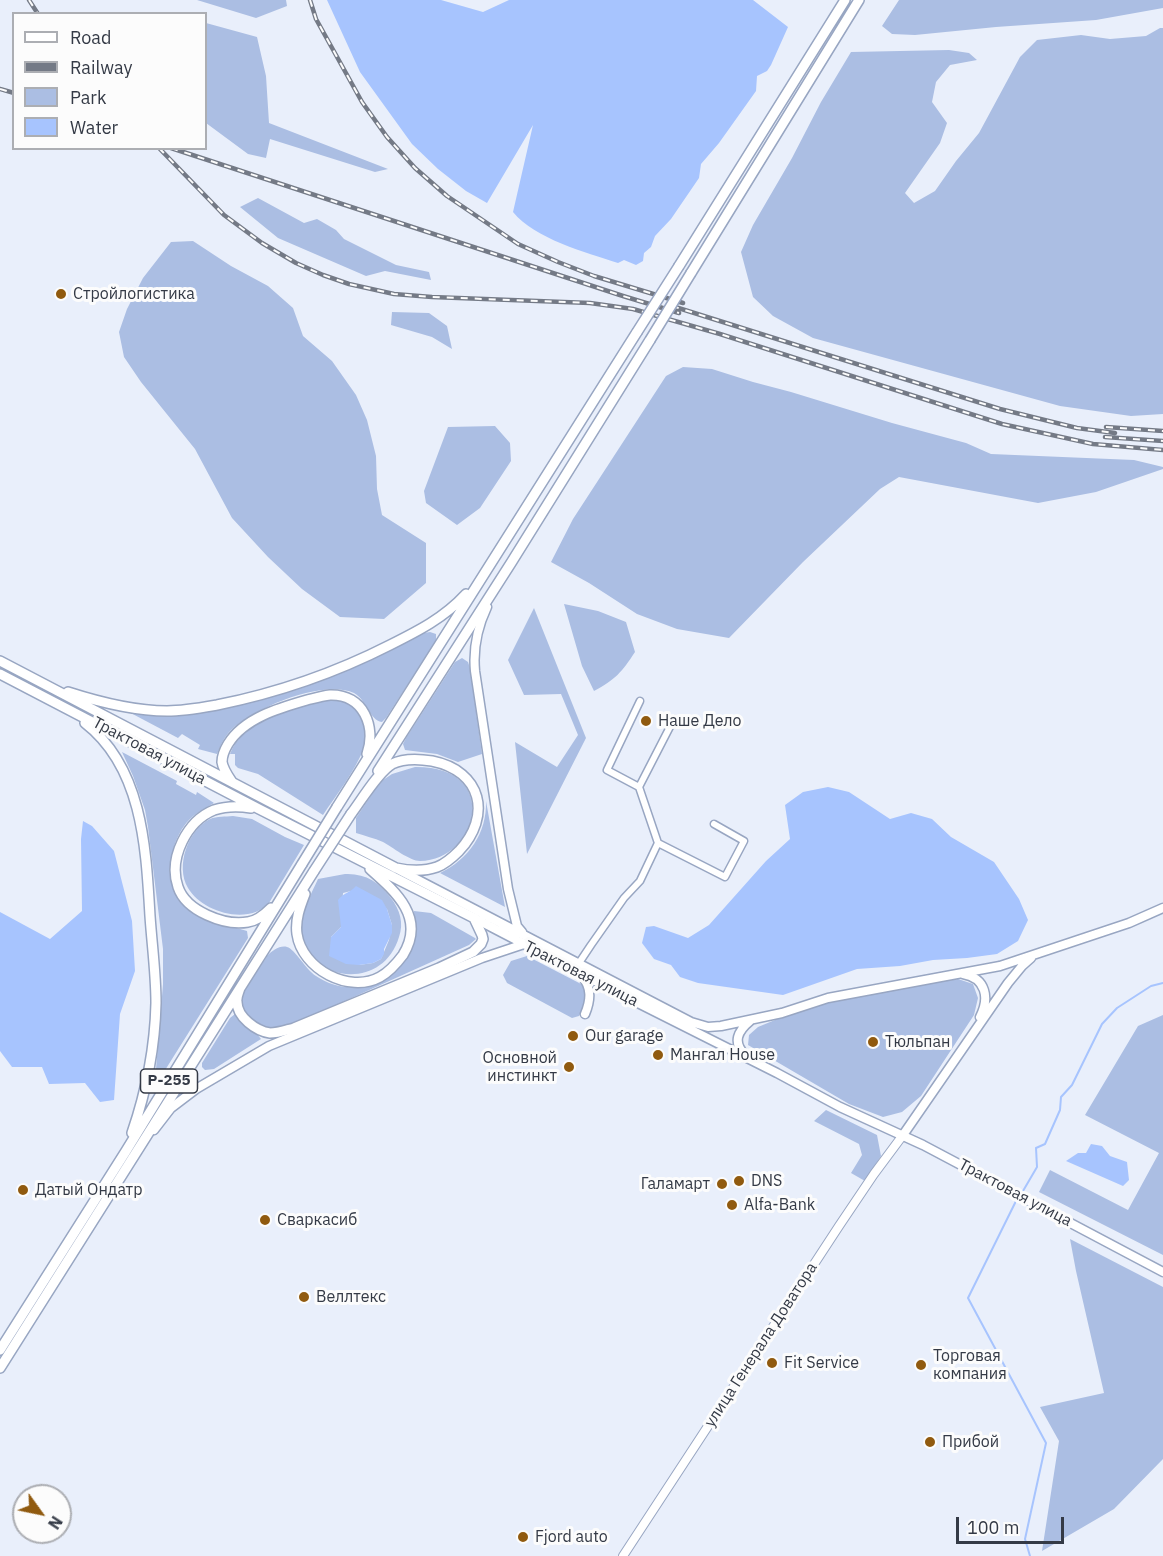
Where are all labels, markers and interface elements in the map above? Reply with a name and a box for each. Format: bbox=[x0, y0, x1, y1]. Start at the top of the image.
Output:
legend bbox=[12, 12, 207, 150]
text: Road bbox=[70, 26, 111, 49]
text: Railway bbox=[70, 56, 132, 79]
text: Park bbox=[70, 86, 106, 109]
text: Water bbox=[70, 116, 118, 139]
place label: Стройлогистика bbox=[73, 284, 195, 304]
marker: Стройлогистика bbox=[54, 287, 68, 301]
place label: Наше Дело bbox=[658, 711, 742, 731]
street label: Трактовая улица bbox=[89, 713, 209, 789]
marker: Наше Дело bbox=[639, 714, 653, 728]
street label: Трактовая улица bbox=[521, 937, 641, 1011]
place label: Our garage bbox=[585, 1026, 663, 1046]
marker: Our garage bbox=[566, 1029, 580, 1043]
place label: Тюльпан bbox=[885, 1032, 950, 1052]
marker: Тюльпан bbox=[866, 1035, 880, 1049]
place label: Мангал House bbox=[670, 1045, 775, 1065]
place label: Основной инстинкт bbox=[483, 1048, 557, 1086]
marker: Мангал House bbox=[651, 1048, 665, 1062]
marker: Основной инстинкт bbox=[562, 1060, 576, 1074]
road number: Р-255 bbox=[140, 1069, 198, 1093]
street label: Трактовая улица bbox=[955, 1155, 1075, 1231]
place label: DNS bbox=[751, 1171, 782, 1191]
place label: Галамарт bbox=[641, 1174, 710, 1194]
marker: DNS bbox=[732, 1174, 746, 1188]
marker: Галамарт bbox=[715, 1177, 729, 1191]
place label: Датый Ондатр bbox=[35, 1180, 142, 1200]
marker: Датый Ондатр bbox=[16, 1183, 30, 1197]
place label: Alfa-Bank bbox=[744, 1195, 815, 1215]
marker: Alfa-Bank bbox=[725, 1198, 739, 1212]
place label: Сваркаcиб bbox=[277, 1210, 357, 1230]
marker: Сваркаcиб bbox=[258, 1213, 272, 1227]
street label: улица Генерала Доватора bbox=[701, 1259, 821, 1431]
place label: Веллтекс bbox=[316, 1287, 386, 1307]
marker: Веллтекс bbox=[297, 1290, 311, 1304]
place label: Торговая компания bbox=[933, 1346, 1007, 1384]
place label: Fit Service bbox=[784, 1353, 859, 1373]
marker: Fit Service bbox=[765, 1356, 779, 1370]
marker: Торговая компания bbox=[914, 1358, 928, 1372]
place label: Прибой bbox=[942, 1432, 999, 1452]
marker: Прибой bbox=[923, 1435, 937, 1449]
north arrow bbox=[12, 1484, 72, 1544]
scale bar bbox=[959, 1505, 1067, 1543]
text: N bbox=[44, 1512, 67, 1533]
text: 100 m bbox=[967, 1516, 1019, 1539]
place label: Fjord auto bbox=[535, 1527, 608, 1547]
marker: Fjord auto bbox=[516, 1530, 530, 1544]

